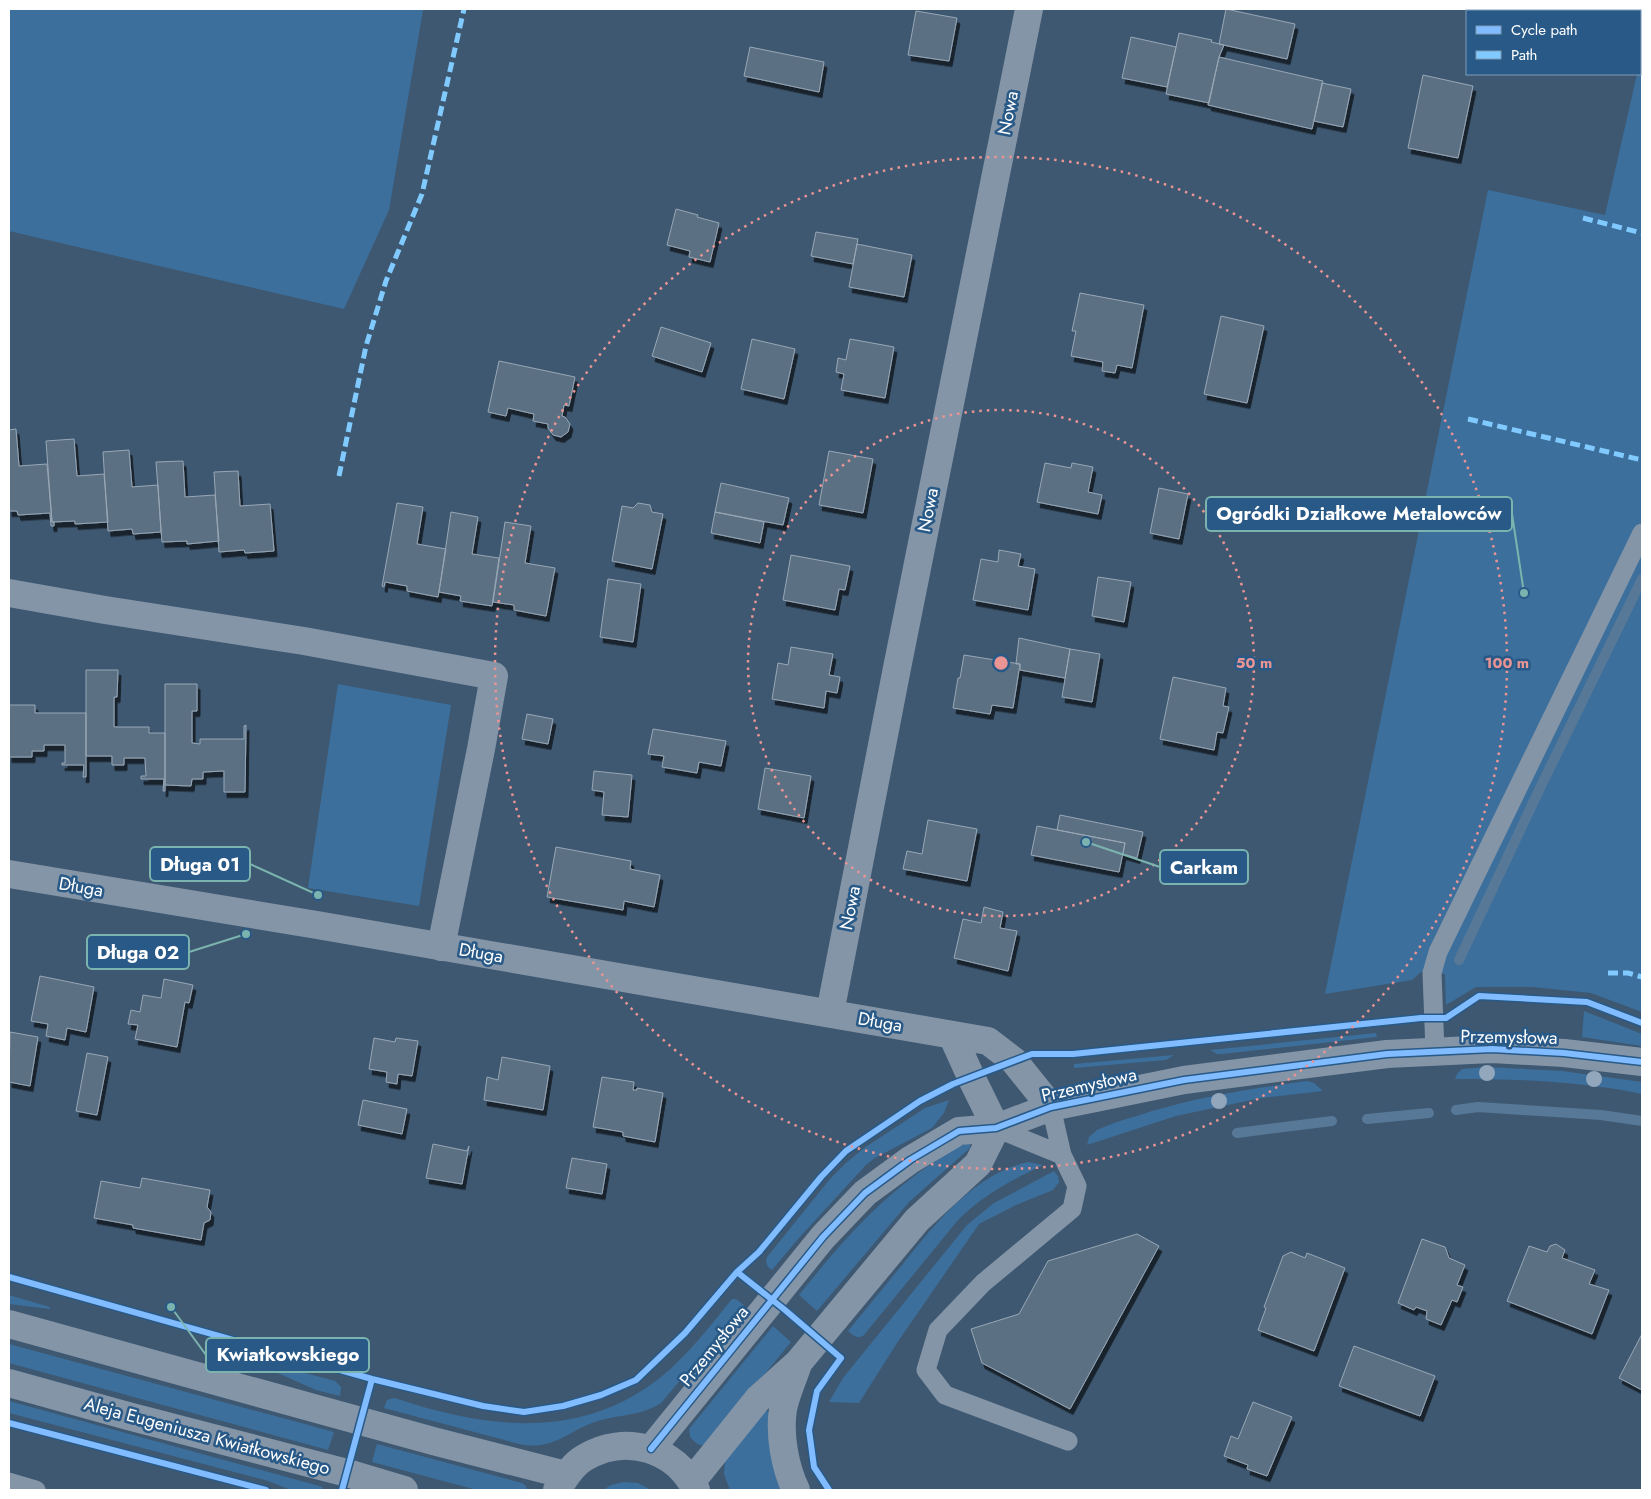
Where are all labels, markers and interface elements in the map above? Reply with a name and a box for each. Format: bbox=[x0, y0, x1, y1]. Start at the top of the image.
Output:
legend bbox=[1466, 10, 1641, 75]
text: Cycle path bbox=[1511, 19, 1578, 41]
text: Path bbox=[1511, 44, 1537, 66]
street label: Nowa bbox=[991, 89, 1025, 137]
street label: Nowa bbox=[911, 486, 945, 534]
callout: Ogródki Działkowe Metalowców bbox=[1206, 497, 1512, 531]
text: Ogródki Działkowe Metalowców bbox=[1216, 500, 1502, 527]
text: 50 m bbox=[1236, 652, 1272, 674]
text: 100 m bbox=[1485, 652, 1529, 674]
centre of rings bbox=[992, 654, 1010, 672]
callout: Długa 01 bbox=[150, 847, 250, 881]
callout: Carkam bbox=[1160, 850, 1248, 884]
text: Długa 01 bbox=[160, 851, 240, 878]
text: Carkam bbox=[1170, 854, 1238, 881]
street label: Długa bbox=[57, 870, 105, 904]
street label: Nowa bbox=[833, 884, 867, 932]
callout: Długa 02 bbox=[87, 935, 189, 969]
street label: Długa bbox=[457, 936, 505, 970]
text: Długa 02 bbox=[97, 939, 179, 966]
street label: Długa bbox=[856, 1005, 904, 1039]
street label: Przemysłowa bbox=[1460, 1023, 1558, 1051]
street label: Przemysłowa bbox=[1039, 1061, 1139, 1109]
street label: Przemysłowa bbox=[673, 1300, 755, 1392]
callout: Kwiatkowskiego bbox=[206, 1338, 369, 1372]
text: Kwiatkowskiego bbox=[217, 1341, 359, 1368]
street label: Aleja Eugeniusza Kwiatkowskiego bbox=[81, 1391, 333, 1481]

